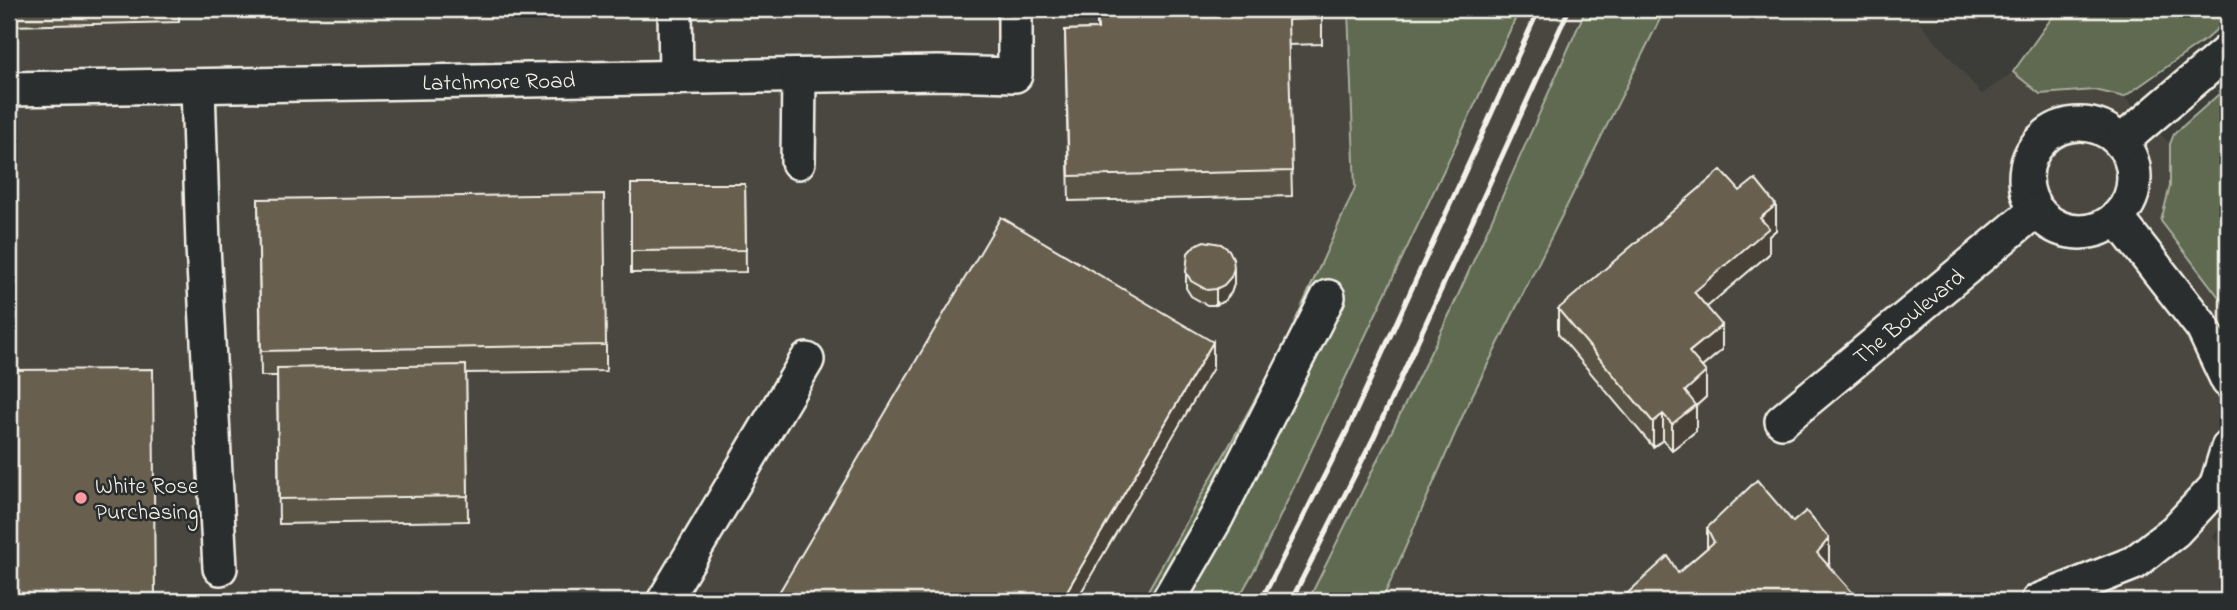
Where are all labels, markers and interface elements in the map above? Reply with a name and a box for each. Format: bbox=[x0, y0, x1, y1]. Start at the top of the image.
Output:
street label: Latchmore Road bbox=[422, 65, 576, 101]
street label: The Boulevard bbox=[1847, 262, 1973, 374]
place label: White Rose Purchasing bbox=[95, 471, 199, 531]
marker: White Rose Purchasing bbox=[73, 490, 89, 506]

